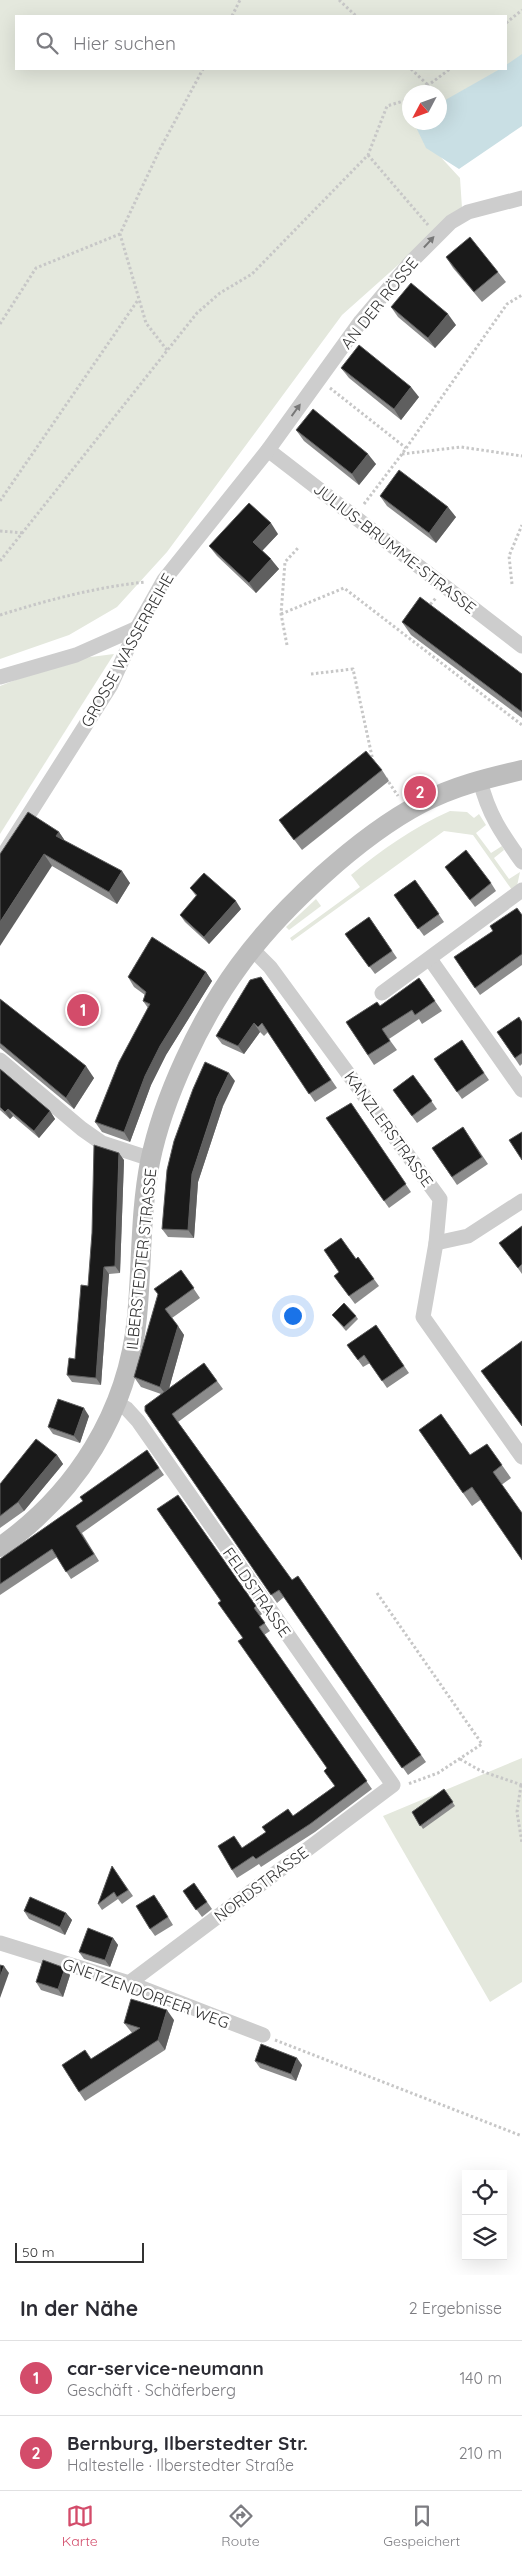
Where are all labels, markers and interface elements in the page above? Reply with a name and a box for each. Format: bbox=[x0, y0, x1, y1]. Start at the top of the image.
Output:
search box bbox=[15, 15, 507, 70]
icon: search bbox=[33, 29, 61, 57]
text: Hier suchen bbox=[73, 31, 176, 55]
north arrow bbox=[402, 85, 447, 130]
one-way arrow bbox=[423, 236, 435, 248]
street label: AN DER RÖSSE bbox=[336, 253, 422, 353]
one-way arrow bbox=[291, 403, 301, 417]
street label: JULIUS-BRUMME-STRASSE bbox=[310, 478, 480, 618]
street label: GROSSE WASSERREIHE bbox=[76, 569, 178, 731]
pin: 2 bbox=[404, 773, 436, 811]
pin: 1 bbox=[67, 991, 99, 1029]
street label: KANZLERSTRASSE bbox=[340, 1067, 438, 1191]
street label: ILBERSTEDTER STRASSE bbox=[122, 1167, 160, 1351]
your location bbox=[280, 1303, 306, 1329]
street label: FELDSTRASSE bbox=[219, 1543, 295, 1641]
street label: NORDSTRASSE bbox=[210, 1842, 312, 1926]
street label: GNETZENDORFER WEG bbox=[60, 1954, 232, 2032]
map controls bbox=[462, 2170, 507, 2260]
button: locate bbox=[462, 2170, 507, 2215]
button: layers bbox=[462, 2215, 507, 2260]
scale bar bbox=[15, 2240, 144, 2263]
text: 50 m bbox=[22, 2243, 55, 2261]
text: In der Nähe bbox=[20, 2295, 138, 2321]
text: 2 Ergebnisse bbox=[409, 2298, 502, 2318]
text: car-service-neumann bbox=[67, 2356, 264, 2380]
text: 1 bbox=[33, 2368, 39, 2388]
text: 140 m bbox=[459, 2368, 502, 2388]
text: Geschäft · Schäferberg bbox=[67, 2380, 236, 2400]
text: Bernburg, Ilberstedter Str. bbox=[67, 2431, 308, 2455]
text: 2 bbox=[31, 2443, 41, 2463]
text: 210 m bbox=[459, 2443, 502, 2463]
text: Haltestelle · Ilberstedter Straße bbox=[67, 2455, 294, 2475]
tab: Karte bbox=[62, 2502, 98, 2550]
tab: Route bbox=[221, 2502, 260, 2550]
tab: Gespeichert bbox=[383, 2502, 460, 2550]

